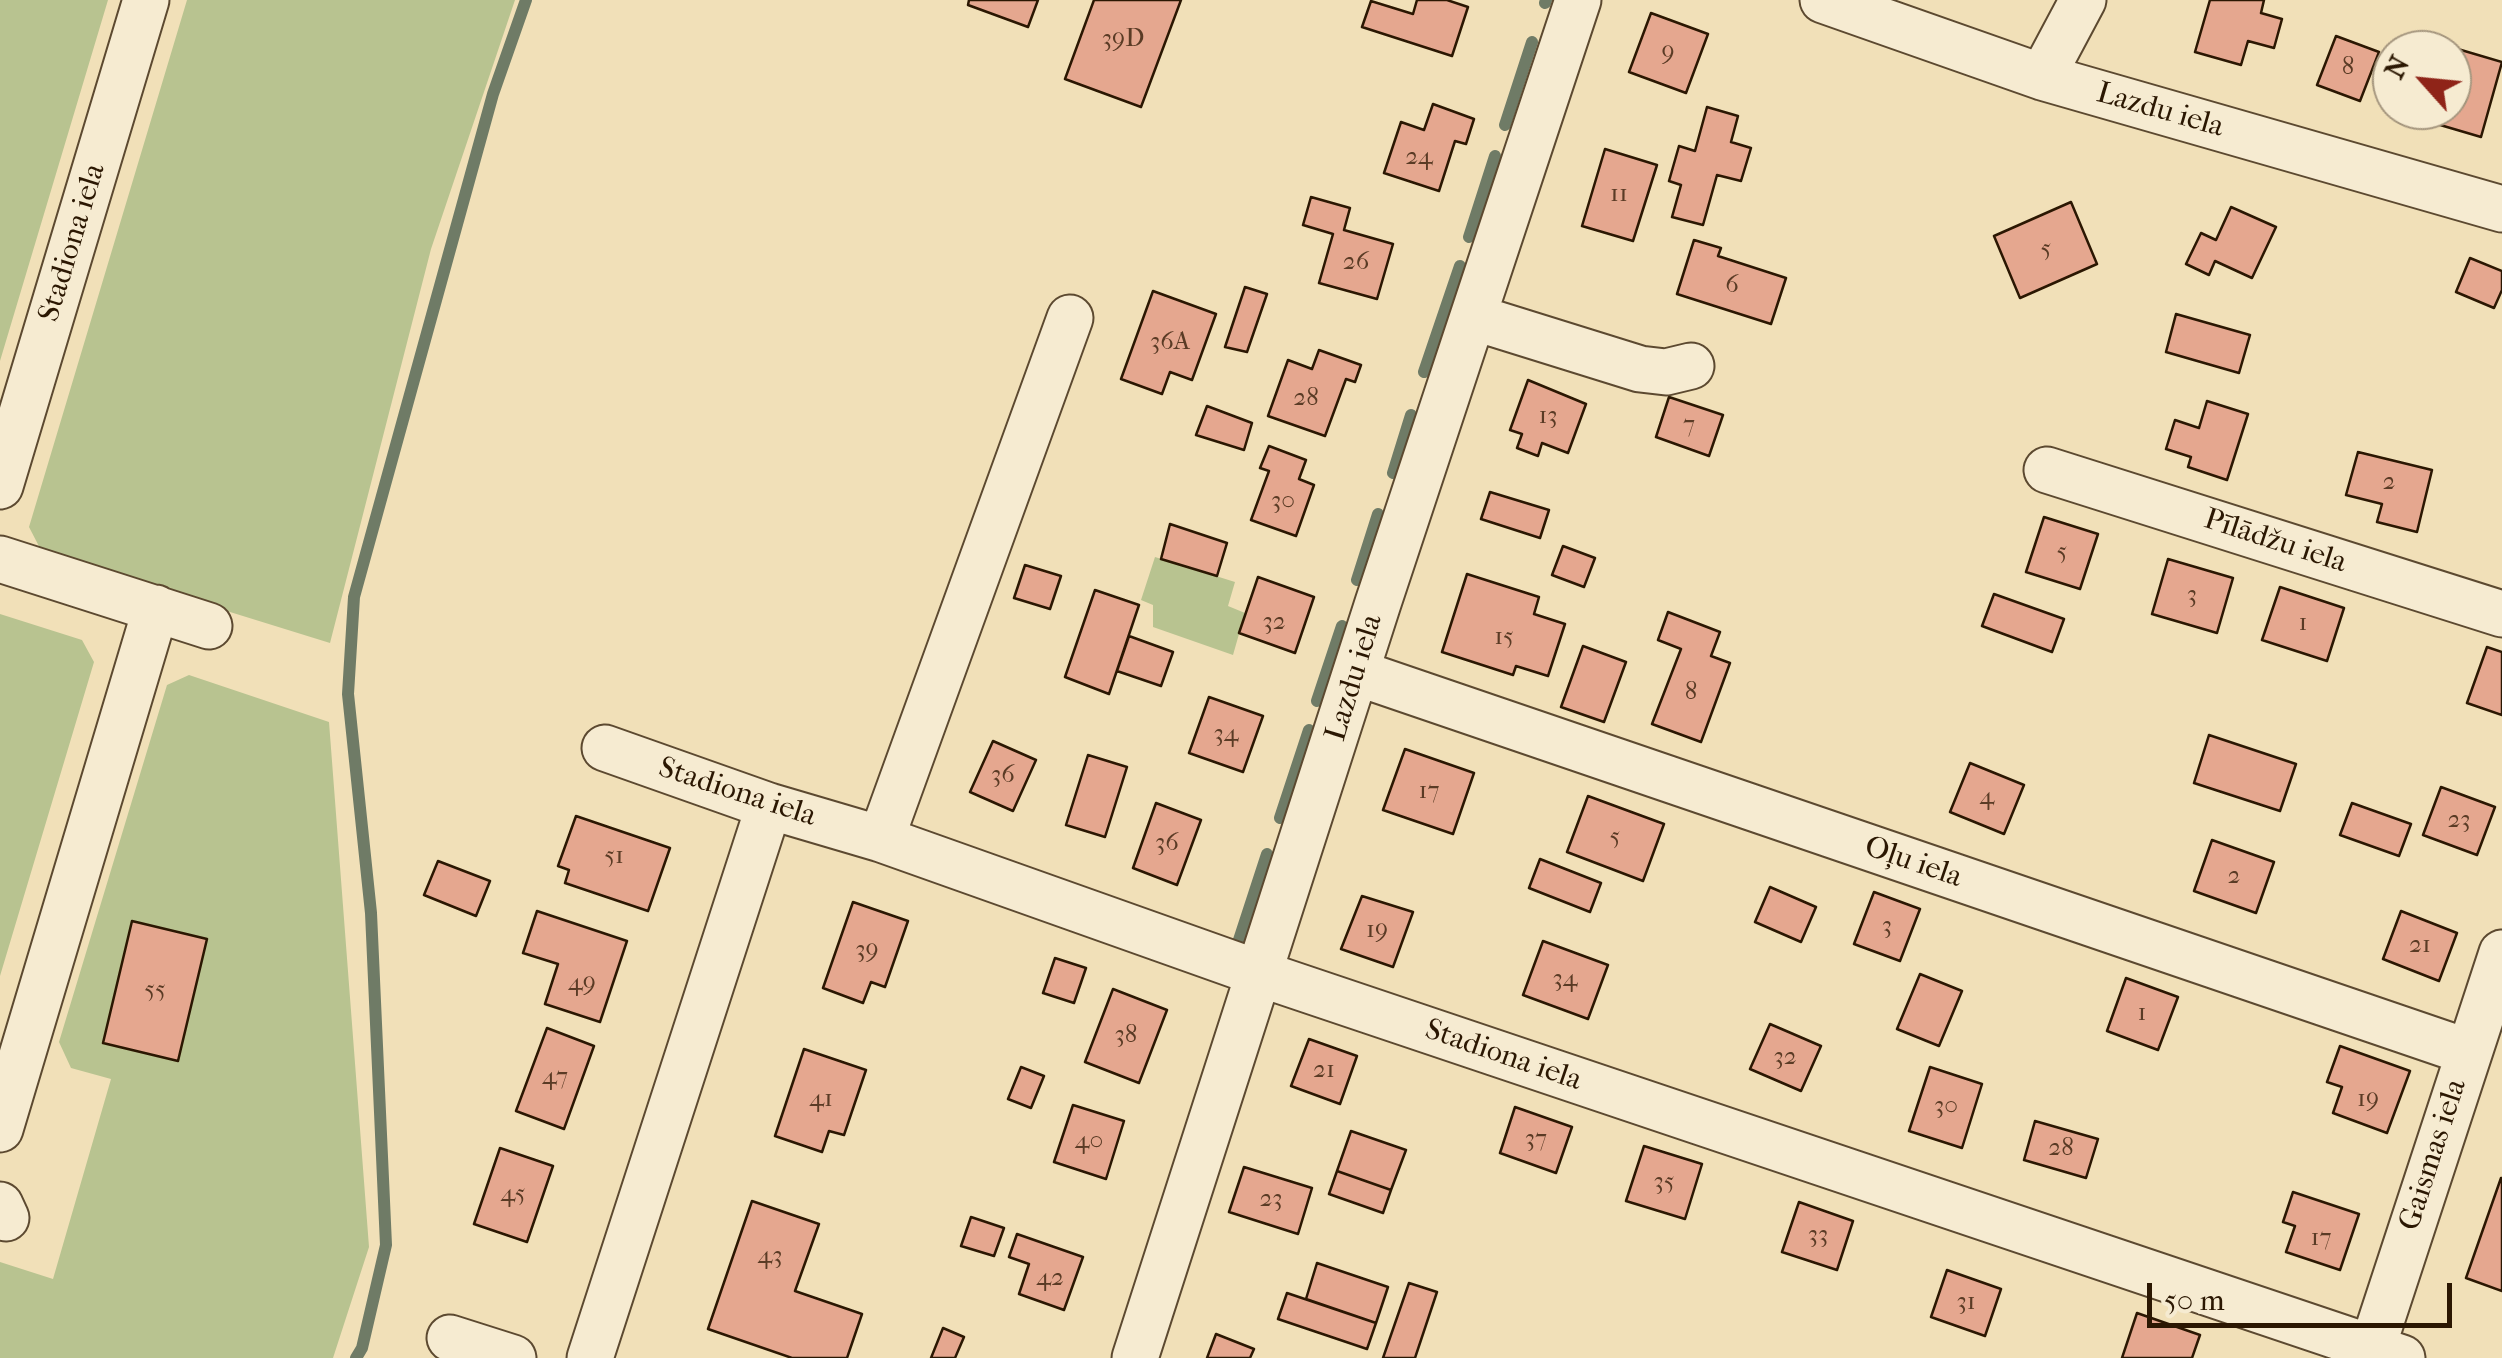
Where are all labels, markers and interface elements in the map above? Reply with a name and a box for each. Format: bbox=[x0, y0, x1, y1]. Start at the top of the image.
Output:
house number: 39D bbox=[1102, 25, 1144, 55]
north arrow bbox=[2372, 30, 2472, 130]
house number: 9 bbox=[1661, 38, 1675, 68]
text: N bbox=[2377, 50, 2416, 84]
house number: 8 bbox=[2342, 53, 2354, 83]
street label: Lazdu iela bbox=[2092, 76, 2228, 146]
house number: 24 bbox=[1405, 143, 1433, 173]
street label: Stadiona iela bbox=[32, 160, 114, 326]
house number: 11 bbox=[1610, 180, 1628, 210]
house number: 5 bbox=[2041, 235, 2051, 265]
house number: 26 bbox=[1343, 248, 1369, 278]
house number: 6 bbox=[1725, 271, 1739, 301]
house number: 36A bbox=[1150, 328, 1190, 358]
house number: 28 bbox=[1293, 384, 1319, 414]
house number: 13 bbox=[1538, 402, 1558, 432]
house number: 7 bbox=[1683, 411, 1695, 441]
house number: 2 bbox=[2383, 468, 2395, 498]
house number: 30 bbox=[1271, 487, 1295, 517]
street label: Pīlādžu iela bbox=[2199, 502, 2351, 582]
house number: 5 bbox=[2057, 538, 2067, 568]
house number: 3 bbox=[2187, 581, 2197, 611]
house number: 32 bbox=[1262, 608, 1286, 638]
house number: 1 bbox=[2299, 609, 2307, 639]
street label: Lazdu iela bbox=[1319, 610, 1391, 746]
house number: 15 bbox=[1494, 623, 1514, 653]
house number: 8 bbox=[1685, 678, 1697, 708]
house number: 34 bbox=[1213, 720, 1239, 750]
street label: Stadiona iela bbox=[654, 751, 820, 835]
house number: 36 bbox=[991, 761, 1015, 791]
house number: 17 bbox=[1419, 777, 1439, 807]
house number: 4 bbox=[1980, 783, 1994, 813]
house number: 23 bbox=[2447, 806, 2471, 836]
house number: 5 bbox=[1610, 823, 1620, 853]
house number: 36 bbox=[1155, 829, 1179, 859]
street label: Oļu iela bbox=[1859, 830, 1967, 896]
house number: 51 bbox=[604, 842, 624, 872]
house number: 2 bbox=[2228, 862, 2240, 892]
house number: 3 bbox=[1882, 912, 1892, 942]
house number: 19 bbox=[1366, 916, 1388, 946]
house number: 21 bbox=[2409, 931, 2431, 961]
house number: 39 bbox=[855, 936, 879, 966]
house number: 34 bbox=[1552, 965, 1578, 995]
house number: 49 bbox=[568, 969, 596, 999]
house number: 55 bbox=[144, 976, 166, 1006]
house number: 1 bbox=[2138, 999, 2146, 1029]
street label: Stadiona iela bbox=[1420, 1012, 1586, 1100]
house number: 38 bbox=[1115, 1021, 1137, 1051]
house number: 32 bbox=[1773, 1043, 1797, 1073]
house number: 21 bbox=[1313, 1056, 1335, 1086]
house number: 47 bbox=[542, 1063, 568, 1093]
street label: Gaismas iela bbox=[2393, 1075, 2475, 1235]
house number: 41 bbox=[809, 1085, 833, 1115]
house number: 19 bbox=[2357, 1085, 2379, 1115]
house number: 30 bbox=[1934, 1092, 1958, 1122]
house number: 37 bbox=[1525, 1125, 1547, 1155]
house number: 40 bbox=[1075, 1127, 1103, 1157]
house number: 28 bbox=[2048, 1134, 2074, 1164]
house number: 35 bbox=[1653, 1168, 1675, 1198]
house number: 45 bbox=[501, 1180, 525, 1210]
house number: 23 bbox=[1259, 1185, 1283, 1215]
house number: 33 bbox=[1808, 1221, 1828, 1251]
house number: 17 bbox=[2311, 1224, 2331, 1254]
house number: 43 bbox=[757, 1242, 783, 1272]
scale bar bbox=[2152, 1263, 2457, 1325]
house number: 42 bbox=[1036, 1264, 1064, 1294]
text: 50 m bbox=[2164, 1283, 2225, 1318]
house number: 31 bbox=[1956, 1288, 1976, 1318]

